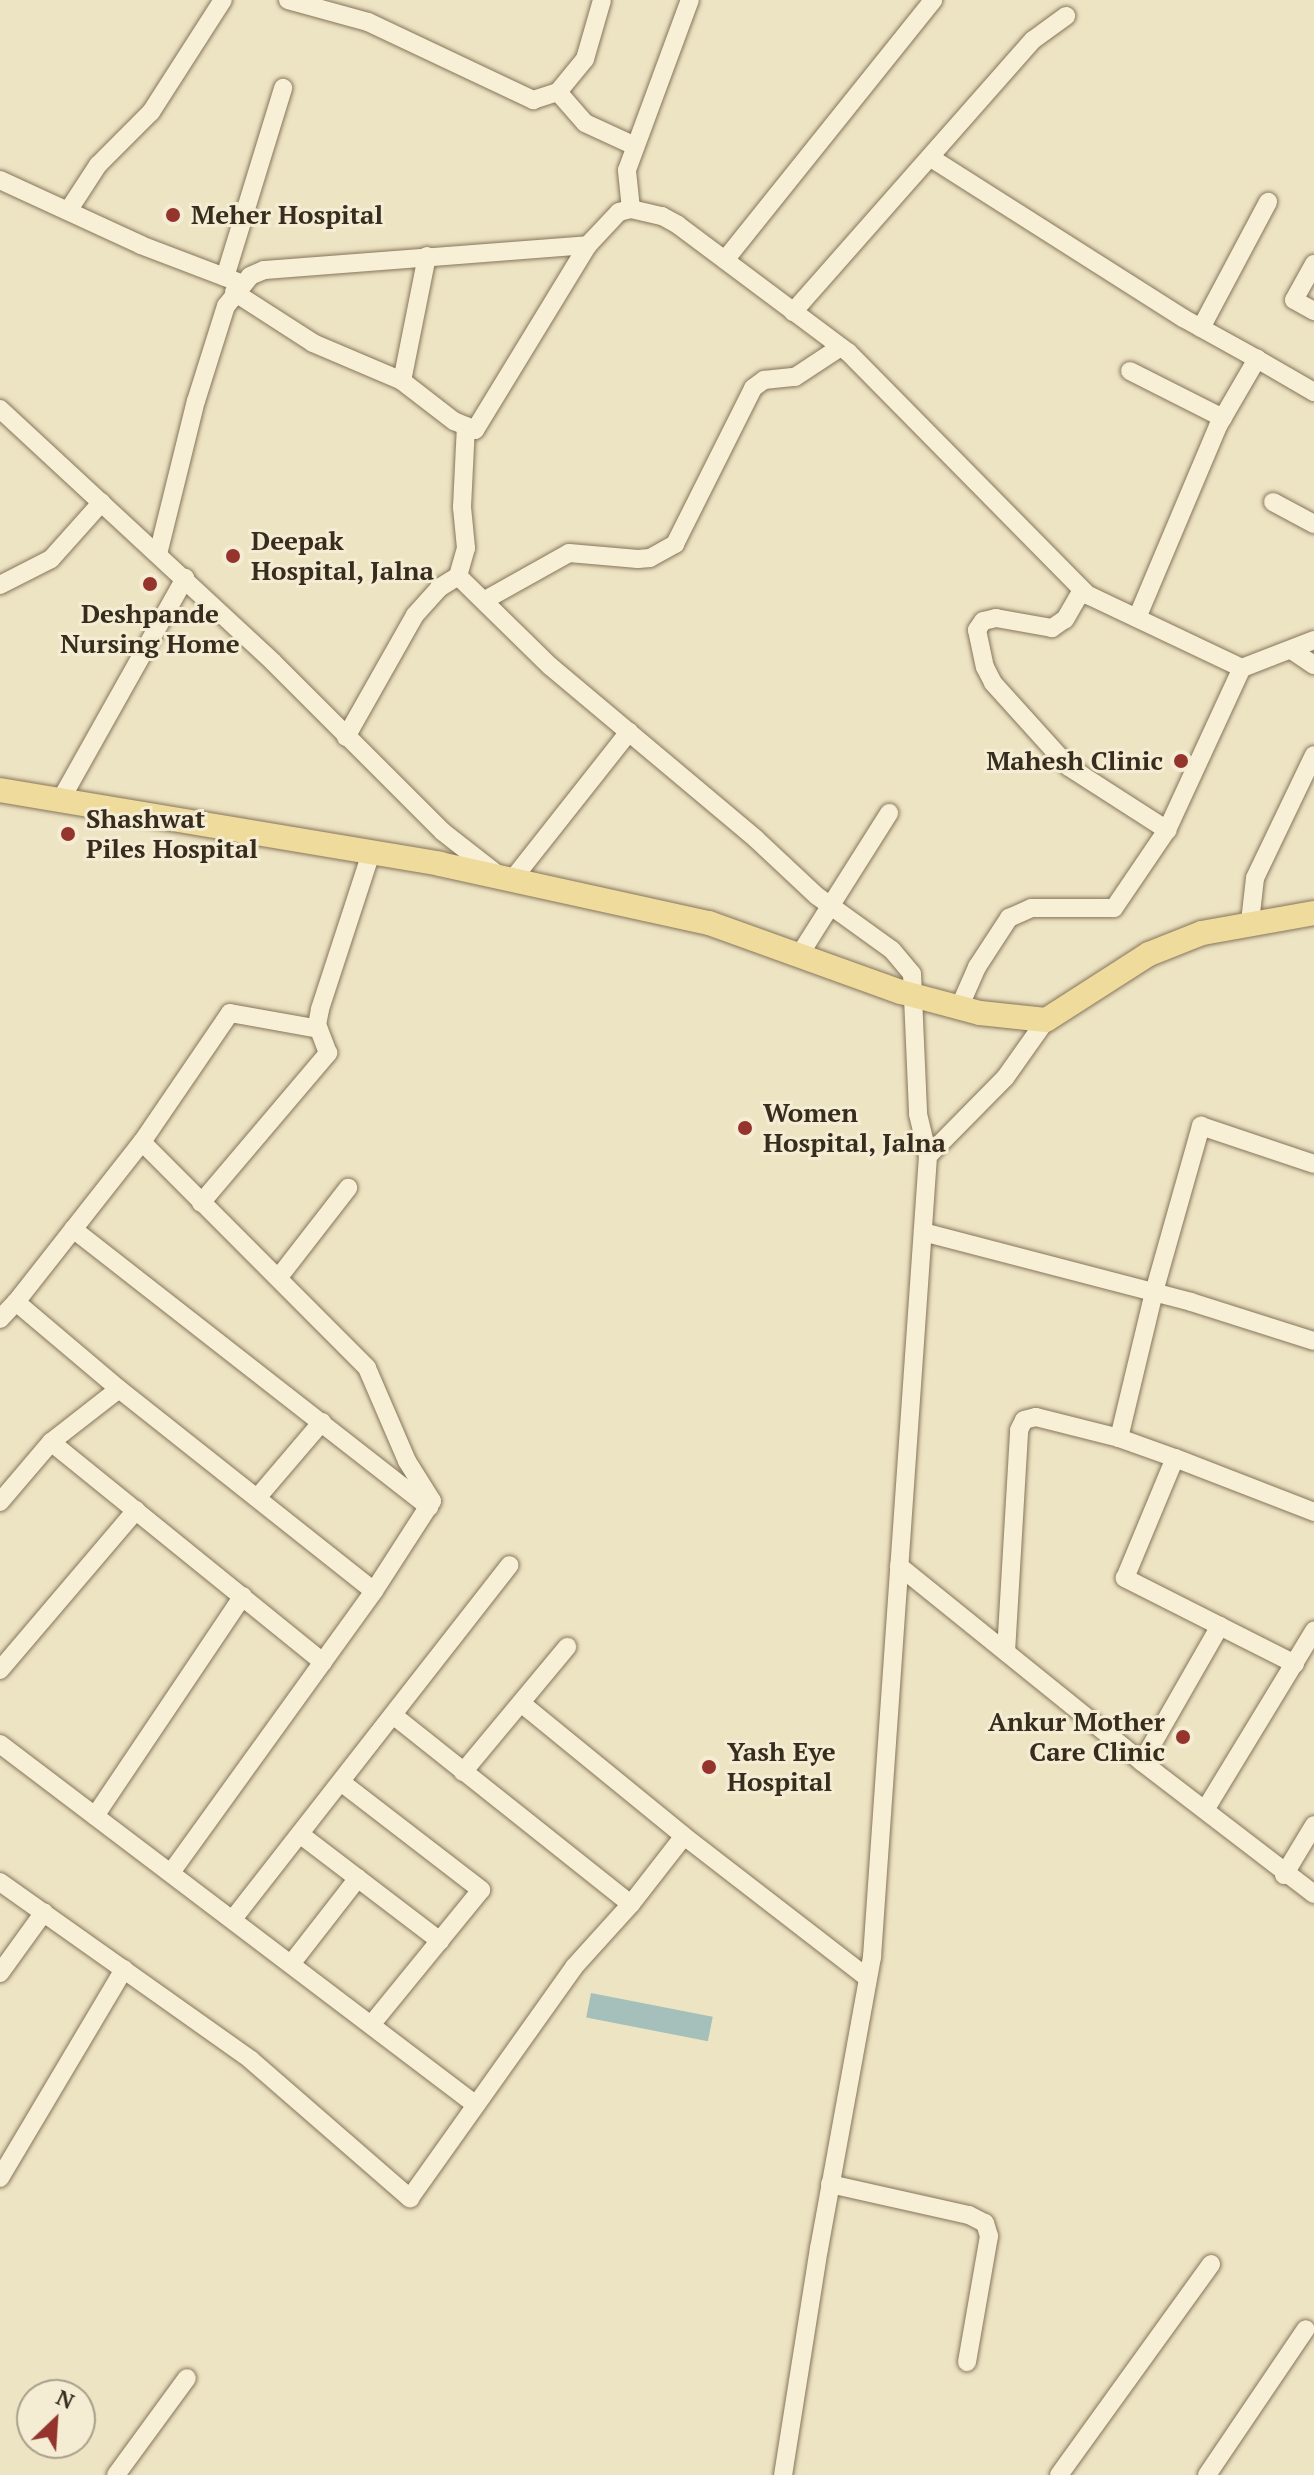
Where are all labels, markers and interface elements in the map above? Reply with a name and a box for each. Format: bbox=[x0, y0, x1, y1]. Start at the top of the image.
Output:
place label: Meher Hospital bbox=[191, 199, 383, 231]
marker: Meher Hospital bbox=[162, 204, 184, 226]
place label: Deepak Hospital, Jalna bbox=[251, 525, 435, 586]
marker: Deepak Hospital, Jalna bbox=[222, 545, 244, 567]
marker: Deshpande Nursing Home bbox=[139, 573, 161, 595]
place label: Deshpande Nursing Home bbox=[60, 598, 240, 660]
place label: Mahesh Clinic bbox=[986, 745, 1163, 777]
marker: Mahesh Clinic bbox=[1170, 750, 1192, 772]
place label: Shashwat Piles Hospital bbox=[86, 803, 258, 864]
marker: Shashwat Piles Hospital bbox=[57, 823, 79, 845]
place label: Women Hospital, Jalna bbox=[763, 1097, 947, 1158]
marker: Women Hospital, Jalna bbox=[734, 1117, 756, 1139]
place label: Ankur Mother Care Clinic bbox=[988, 1706, 1165, 1768]
marker: Ankur Mother Care Clinic bbox=[1172, 1726, 1194, 1748]
place label: Yash Eye Hospital bbox=[727, 1736, 836, 1798]
marker: Yash Eye Hospital bbox=[698, 1756, 720, 1778]
north arrow bbox=[16, 2379, 96, 2459]
text: N bbox=[52, 2382, 79, 2415]

